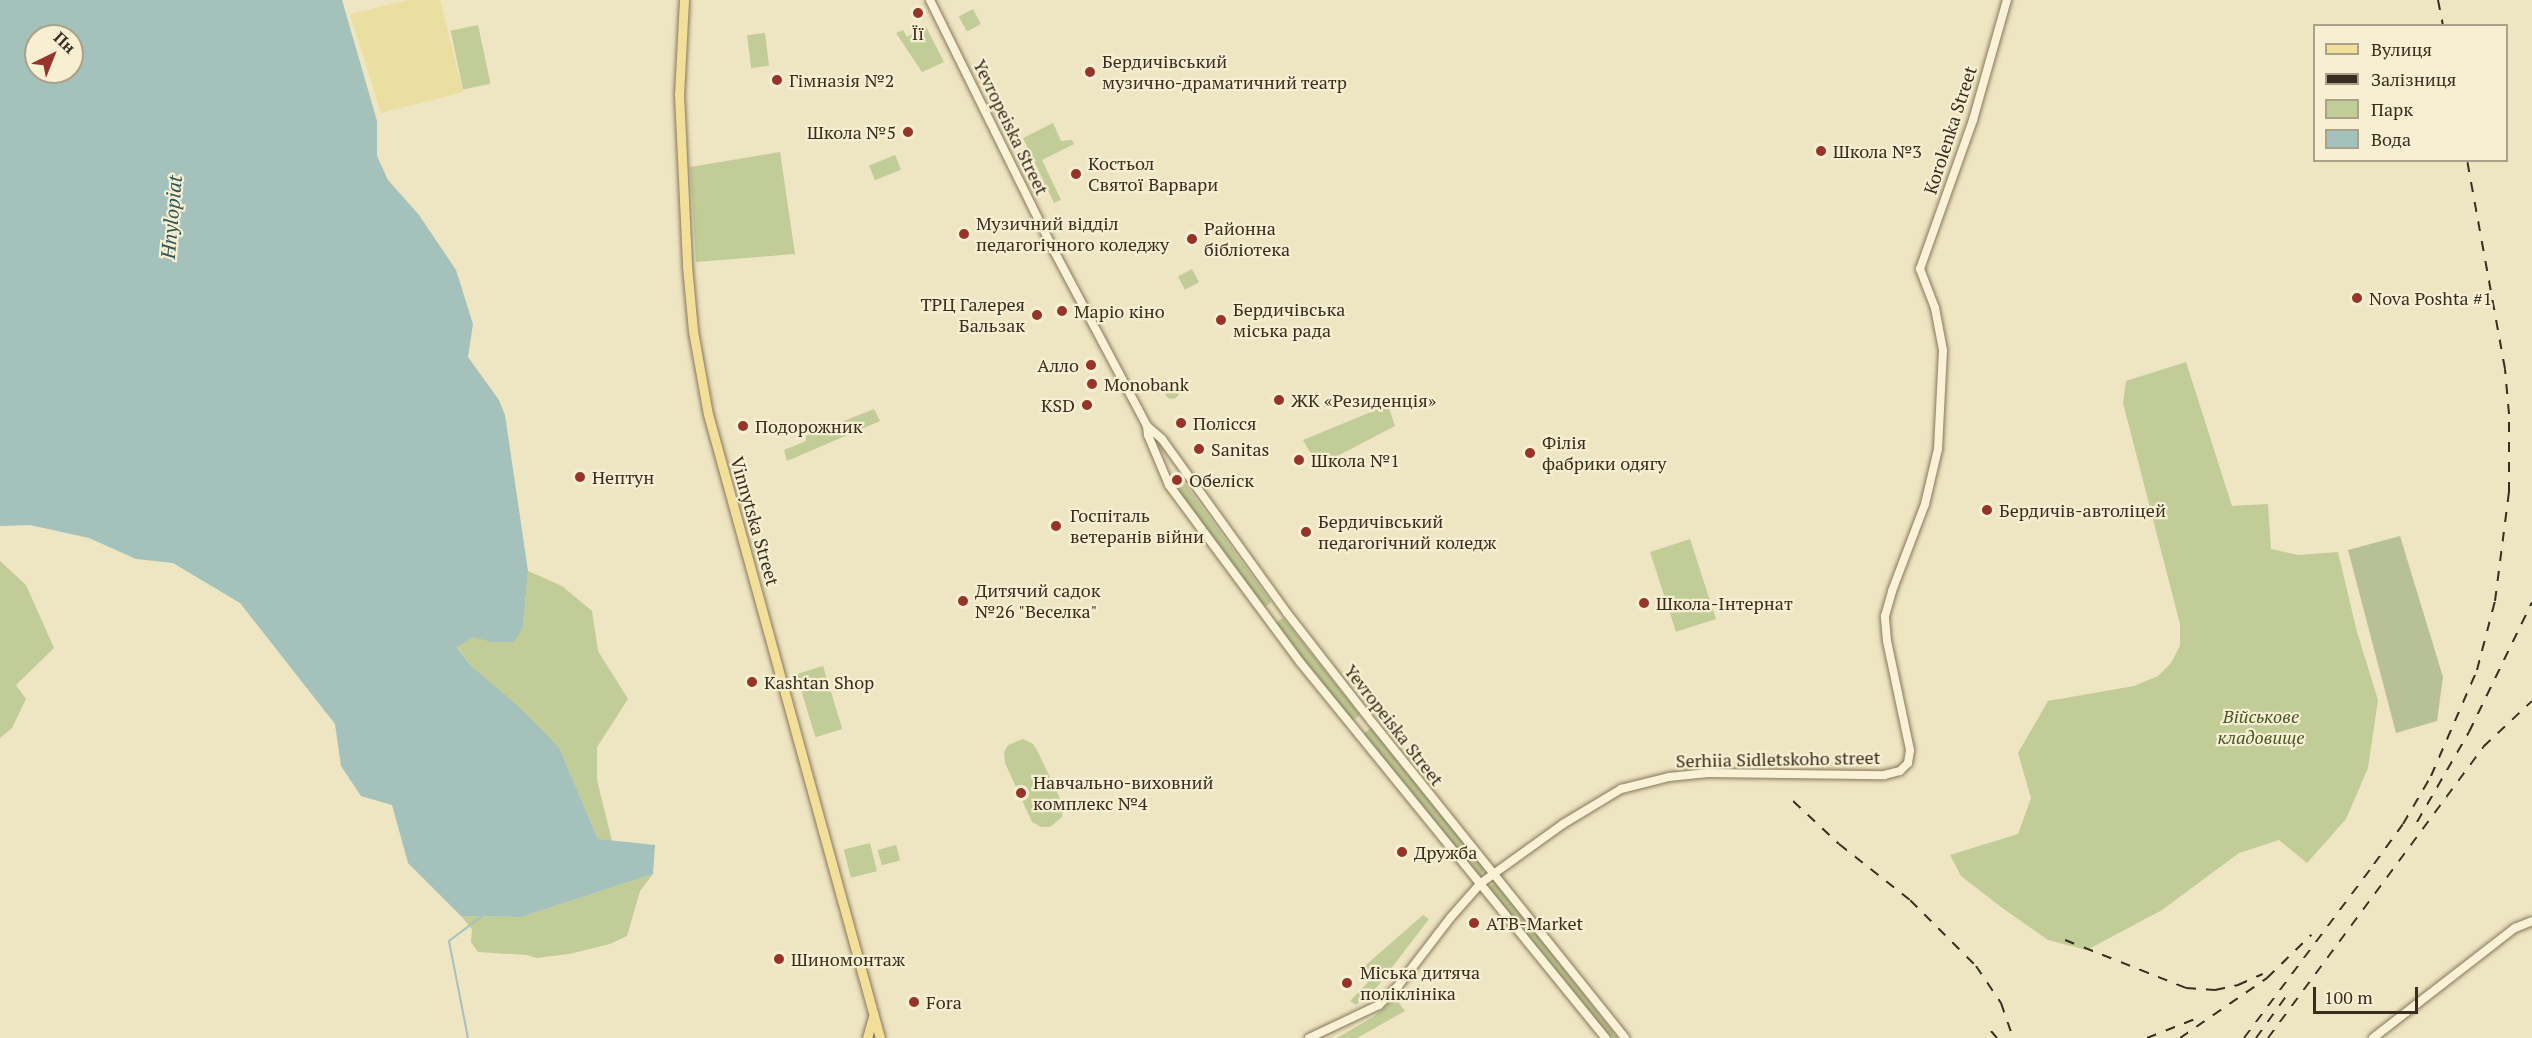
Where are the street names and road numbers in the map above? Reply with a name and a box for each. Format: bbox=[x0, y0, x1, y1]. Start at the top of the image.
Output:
street label: Yevropeiska Street bbox=[969, 56, 1053, 198]
street label: Korolenka Street bbox=[1919, 63, 1981, 197]
street label: Vinnytska Street bbox=[726, 454, 784, 588]
street label: Yevropeiska Street bbox=[1340, 660, 1448, 790]
street label: Serhiia Sidletskoho street bbox=[1676, 746, 1880, 772]

